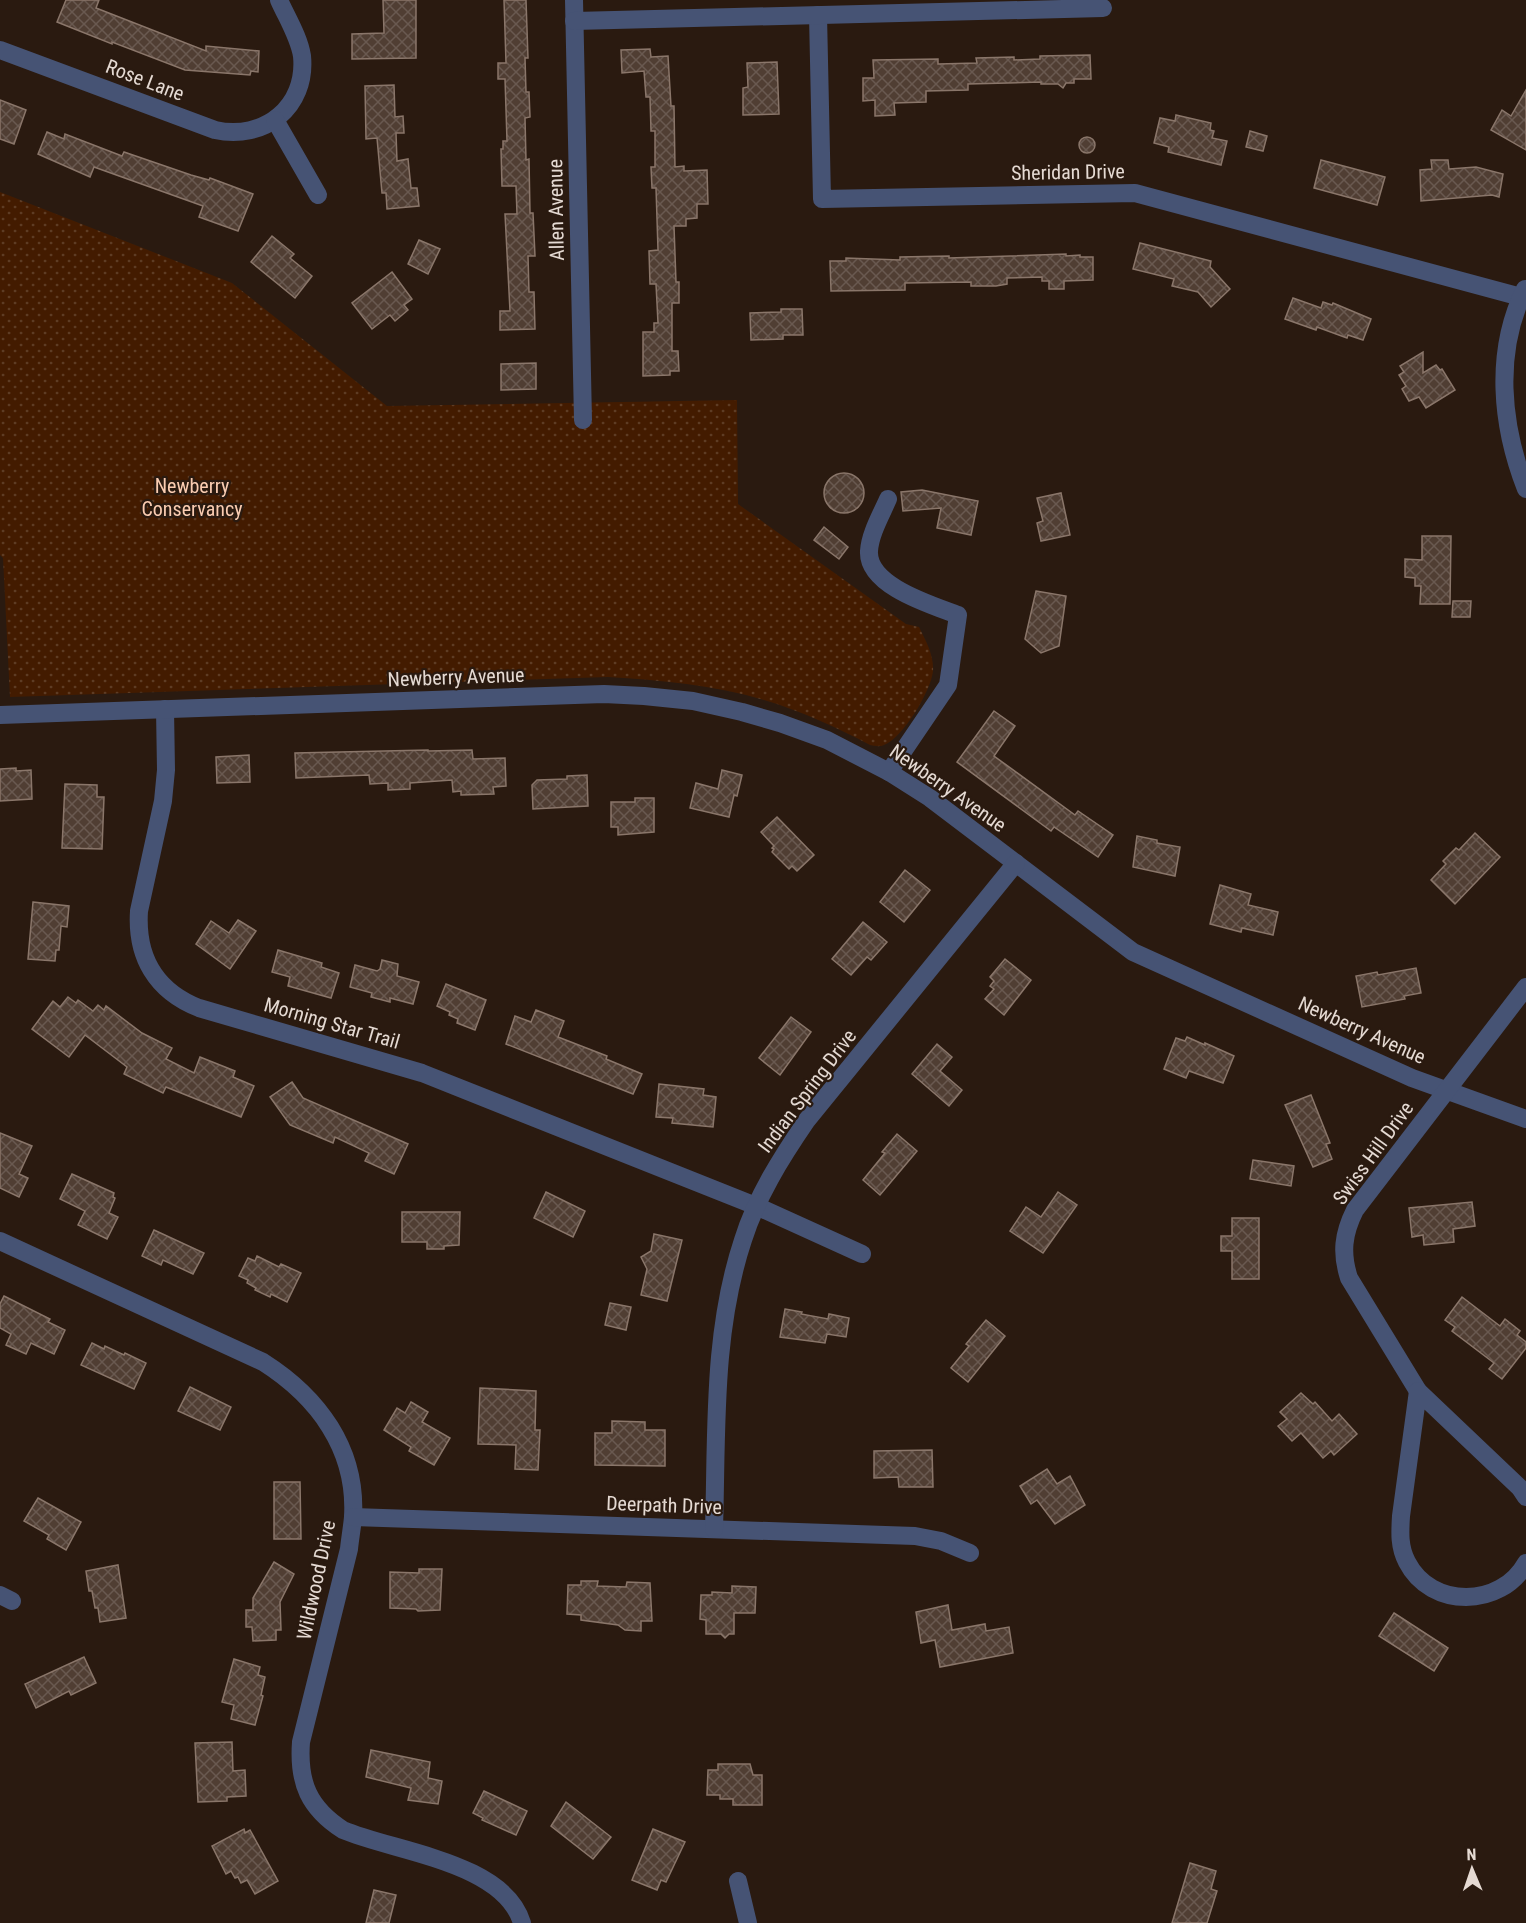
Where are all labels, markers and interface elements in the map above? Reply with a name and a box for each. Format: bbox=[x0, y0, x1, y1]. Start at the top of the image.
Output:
street label: Rose Lane bbox=[102, 54, 188, 106]
street label: Allen Avenue bbox=[543, 159, 569, 261]
street label: Sheridan Drive bbox=[1011, 159, 1125, 185]
park label: Newberry Conservancy bbox=[141, 474, 243, 521]
street label: Newberry Avenue bbox=[387, 663, 525, 691]
street label: Newberry Avenue bbox=[885, 739, 1011, 837]
street label: Newberry Avenue bbox=[1295, 991, 1429, 1069]
street label: Morning Star Trail bbox=[261, 992, 403, 1054]
street label: Indian Spring Drive bbox=[753, 1025, 861, 1157]
street label: Swiss Hill Drive bbox=[1328, 1097, 1418, 1209]
street label: Deerpath Drive bbox=[606, 1491, 722, 1519]
street label: Wildwood Drive bbox=[292, 1518, 340, 1642]
north arrow bbox=[1442, 1839, 1502, 1899]
text: N bbox=[1466, 1845, 1477, 1864]

